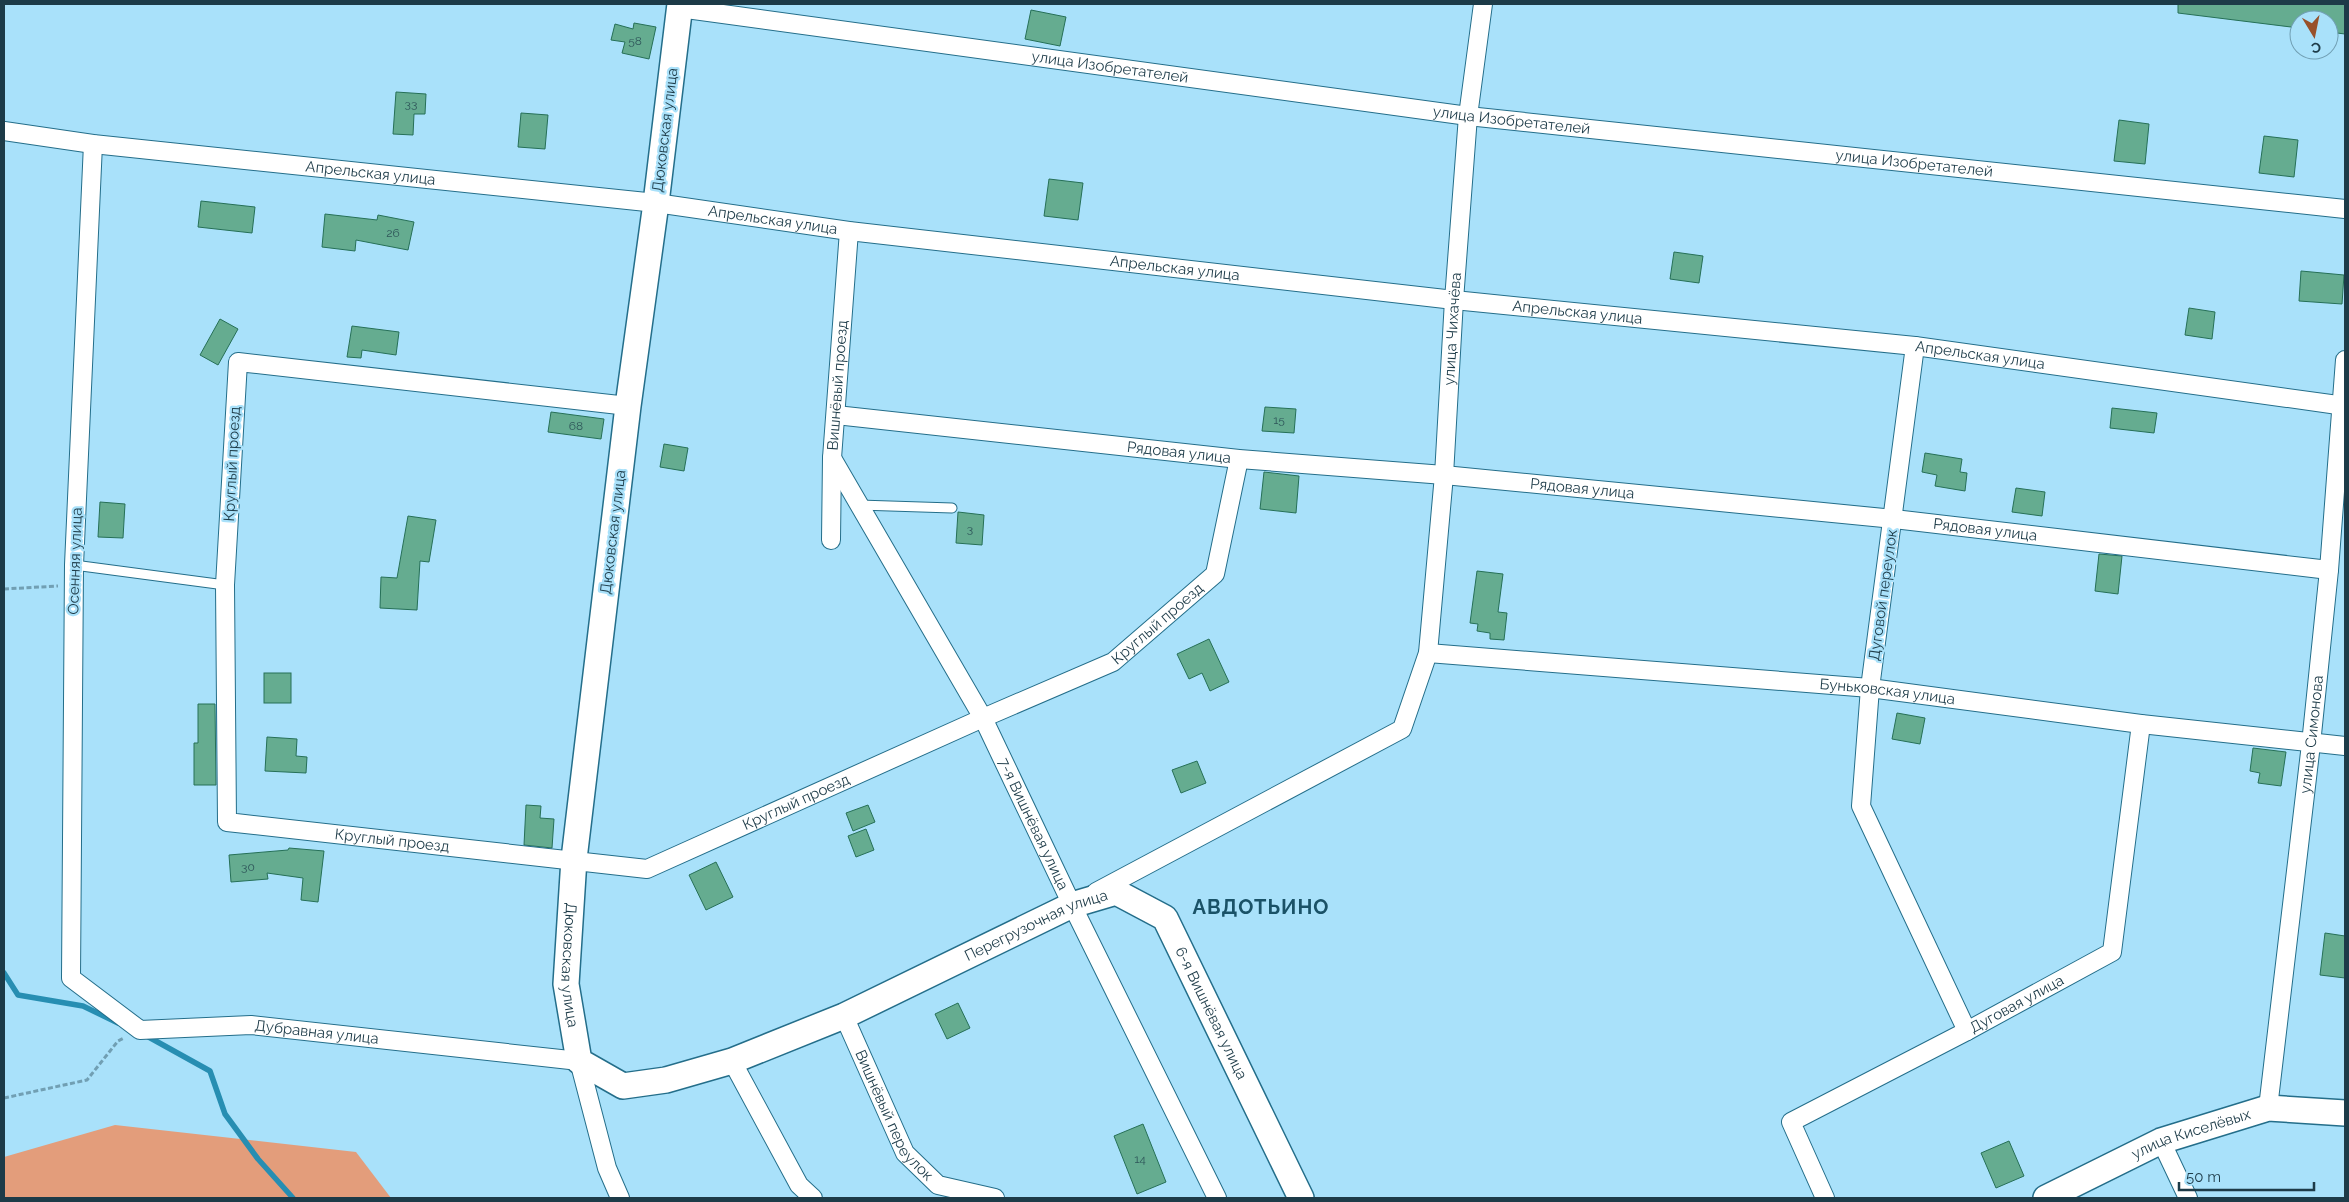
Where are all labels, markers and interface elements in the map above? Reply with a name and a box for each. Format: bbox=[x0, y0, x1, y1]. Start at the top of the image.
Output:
north arrow bbox=[2289, 10, 2339, 60]
house number: 58 bbox=[628, 34, 642, 48]
text: С bbox=[2310, 39, 2322, 57]
street label: улица Изобретателей bbox=[1030, 47, 1190, 87]
street label: Дюковская улица bbox=[648, 67, 682, 193]
house number: 33 bbox=[405, 97, 417, 111]
street label: улица Изобретателей bbox=[1432, 102, 1591, 138]
street label: улица Изобретателей bbox=[1835, 146, 1994, 181]
street label: Апрельская улица bbox=[305, 157, 436, 189]
street label: Апрельская улица bbox=[707, 202, 839, 238]
house number: 26 bbox=[386, 226, 400, 240]
street label: Апрельская улица bbox=[1109, 252, 1241, 284]
street label: улица Чихачёва bbox=[1440, 272, 1465, 386]
street label: Апрельская улица bbox=[1512, 297, 1643, 328]
street label: Вишнёвый проезд bbox=[824, 319, 851, 451]
street label: Апрельская улица bbox=[1914, 337, 2046, 373]
street label: Круглый проезд bbox=[220, 406, 244, 522]
house number: 15 bbox=[1273, 413, 1285, 427]
house number: 68 bbox=[569, 419, 583, 433]
street label: Рядовая улица bbox=[1126, 438, 1232, 467]
street label: Дюковская улица bbox=[596, 469, 630, 595]
street label: Рядовая улица bbox=[1529, 474, 1635, 503]
street label: Осенняя улица bbox=[64, 507, 86, 615]
street label: Рядовая улица bbox=[1932, 515, 2038, 545]
house number: 3 bbox=[967, 522, 973, 536]
street label: Дуговой переулок bbox=[1865, 528, 1901, 662]
street label: Круглый проезд bbox=[1108, 579, 1207, 668]
street label: Буньковская улица bbox=[1819, 675, 1956, 708]
street label: улица Симонова bbox=[2296, 675, 2327, 795]
street label: 7-я Вишнёвая улица bbox=[994, 755, 1072, 893]
street label: Круглый проезд bbox=[740, 770, 853, 834]
street label: Круглый проезд bbox=[334, 825, 451, 856]
house number: 30 bbox=[241, 860, 255, 874]
street label: Перегрузочная улица bbox=[962, 886, 1110, 965]
district label: АВДОТЬИНО bbox=[1193, 895, 1329, 919]
street label: Дюковская улица bbox=[557, 902, 582, 1029]
street label: 6-я Вишнёвая улица bbox=[1171, 944, 1251, 1082]
street label: Дуговая улица bbox=[1967, 971, 2067, 1037]
street label: Дубравная улица bbox=[254, 1016, 380, 1048]
street label: Вишнёвый переулок bbox=[851, 1047, 937, 1185]
street label: улица Киселёвых bbox=[2129, 1105, 2253, 1163]
house number: 14 bbox=[1134, 1152, 1146, 1166]
scale bar bbox=[2179, 1160, 2314, 1192]
text: 50 m bbox=[2186, 1168, 2221, 1186]

